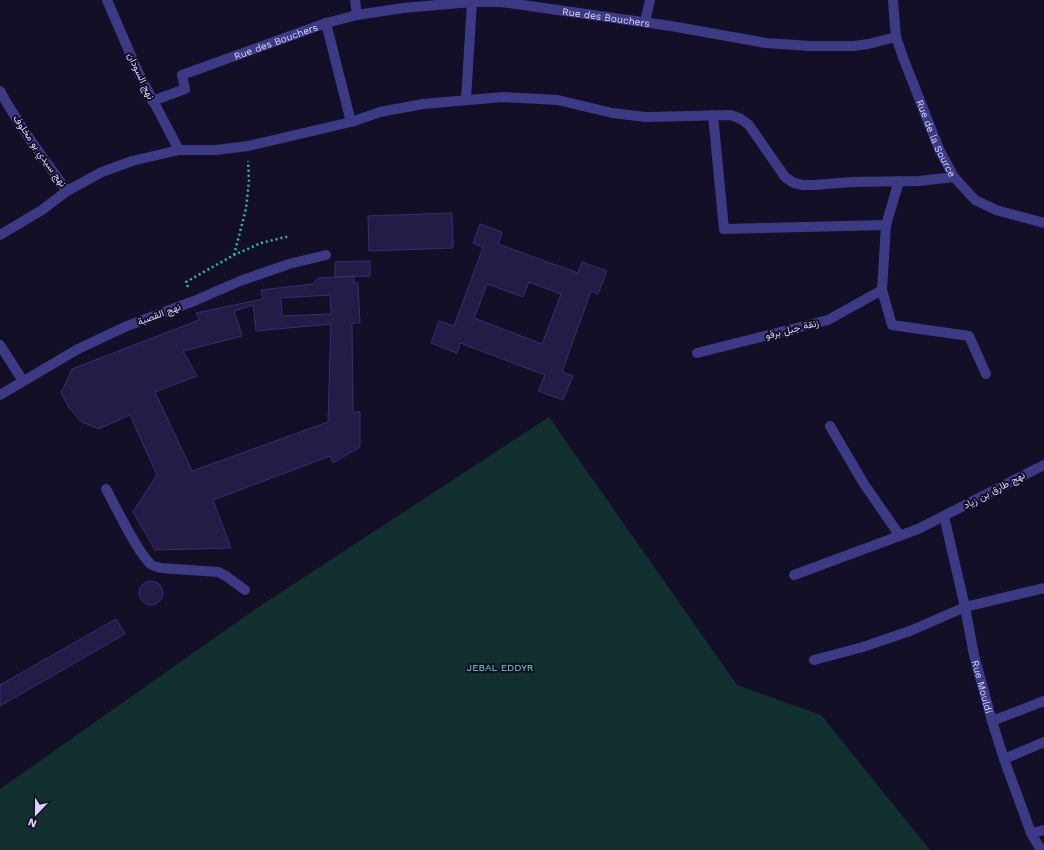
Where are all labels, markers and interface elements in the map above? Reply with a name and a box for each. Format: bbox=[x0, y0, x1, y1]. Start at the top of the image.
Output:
street label: Rue des Bouchers bbox=[562, 5, 650, 28]
street label: Rue des Bouchers bbox=[232, 21, 319, 61]
street label: نهج السودان bbox=[125, 51, 157, 102]
street label: Rue de la Source bbox=[915, 98, 958, 179]
street label: نهج سيدي بو مخلوف bbox=[9, 113, 69, 191]
street label: نهج القصبة bbox=[136, 301, 183, 328]
street label: زنقة جبل برقو bbox=[764, 317, 820, 342]
street label: نهج طارق بن زياد bbox=[961, 469, 1027, 512]
street label: Rue Mouldi bbox=[970, 659, 995, 714]
park label: JEBAL EDDYR bbox=[467, 662, 534, 673]
north arrow bbox=[16, 794, 56, 834]
text: N bbox=[26, 815, 39, 830]

